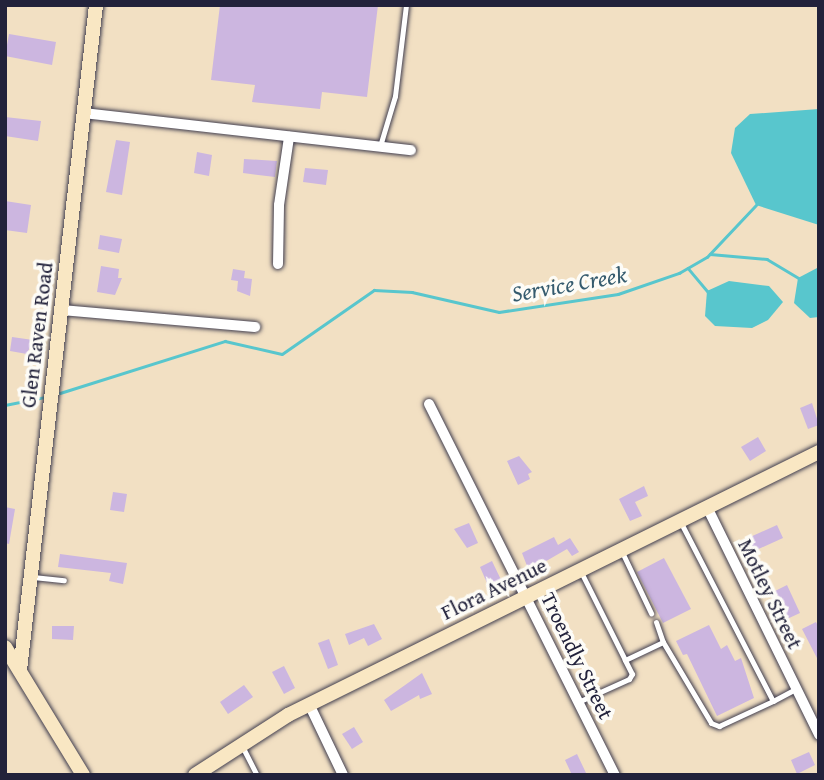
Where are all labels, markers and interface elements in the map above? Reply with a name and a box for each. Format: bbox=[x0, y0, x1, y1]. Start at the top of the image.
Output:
water label: Service Creek bbox=[509, 260, 629, 308]
street label: Glen Raven Road bbox=[16, 261, 58, 409]
street label: Motley Street bbox=[733, 535, 807, 653]
street label: Flora Avenue bbox=[437, 553, 551, 625]
street label: Troendly Street bbox=[535, 589, 619, 723]

